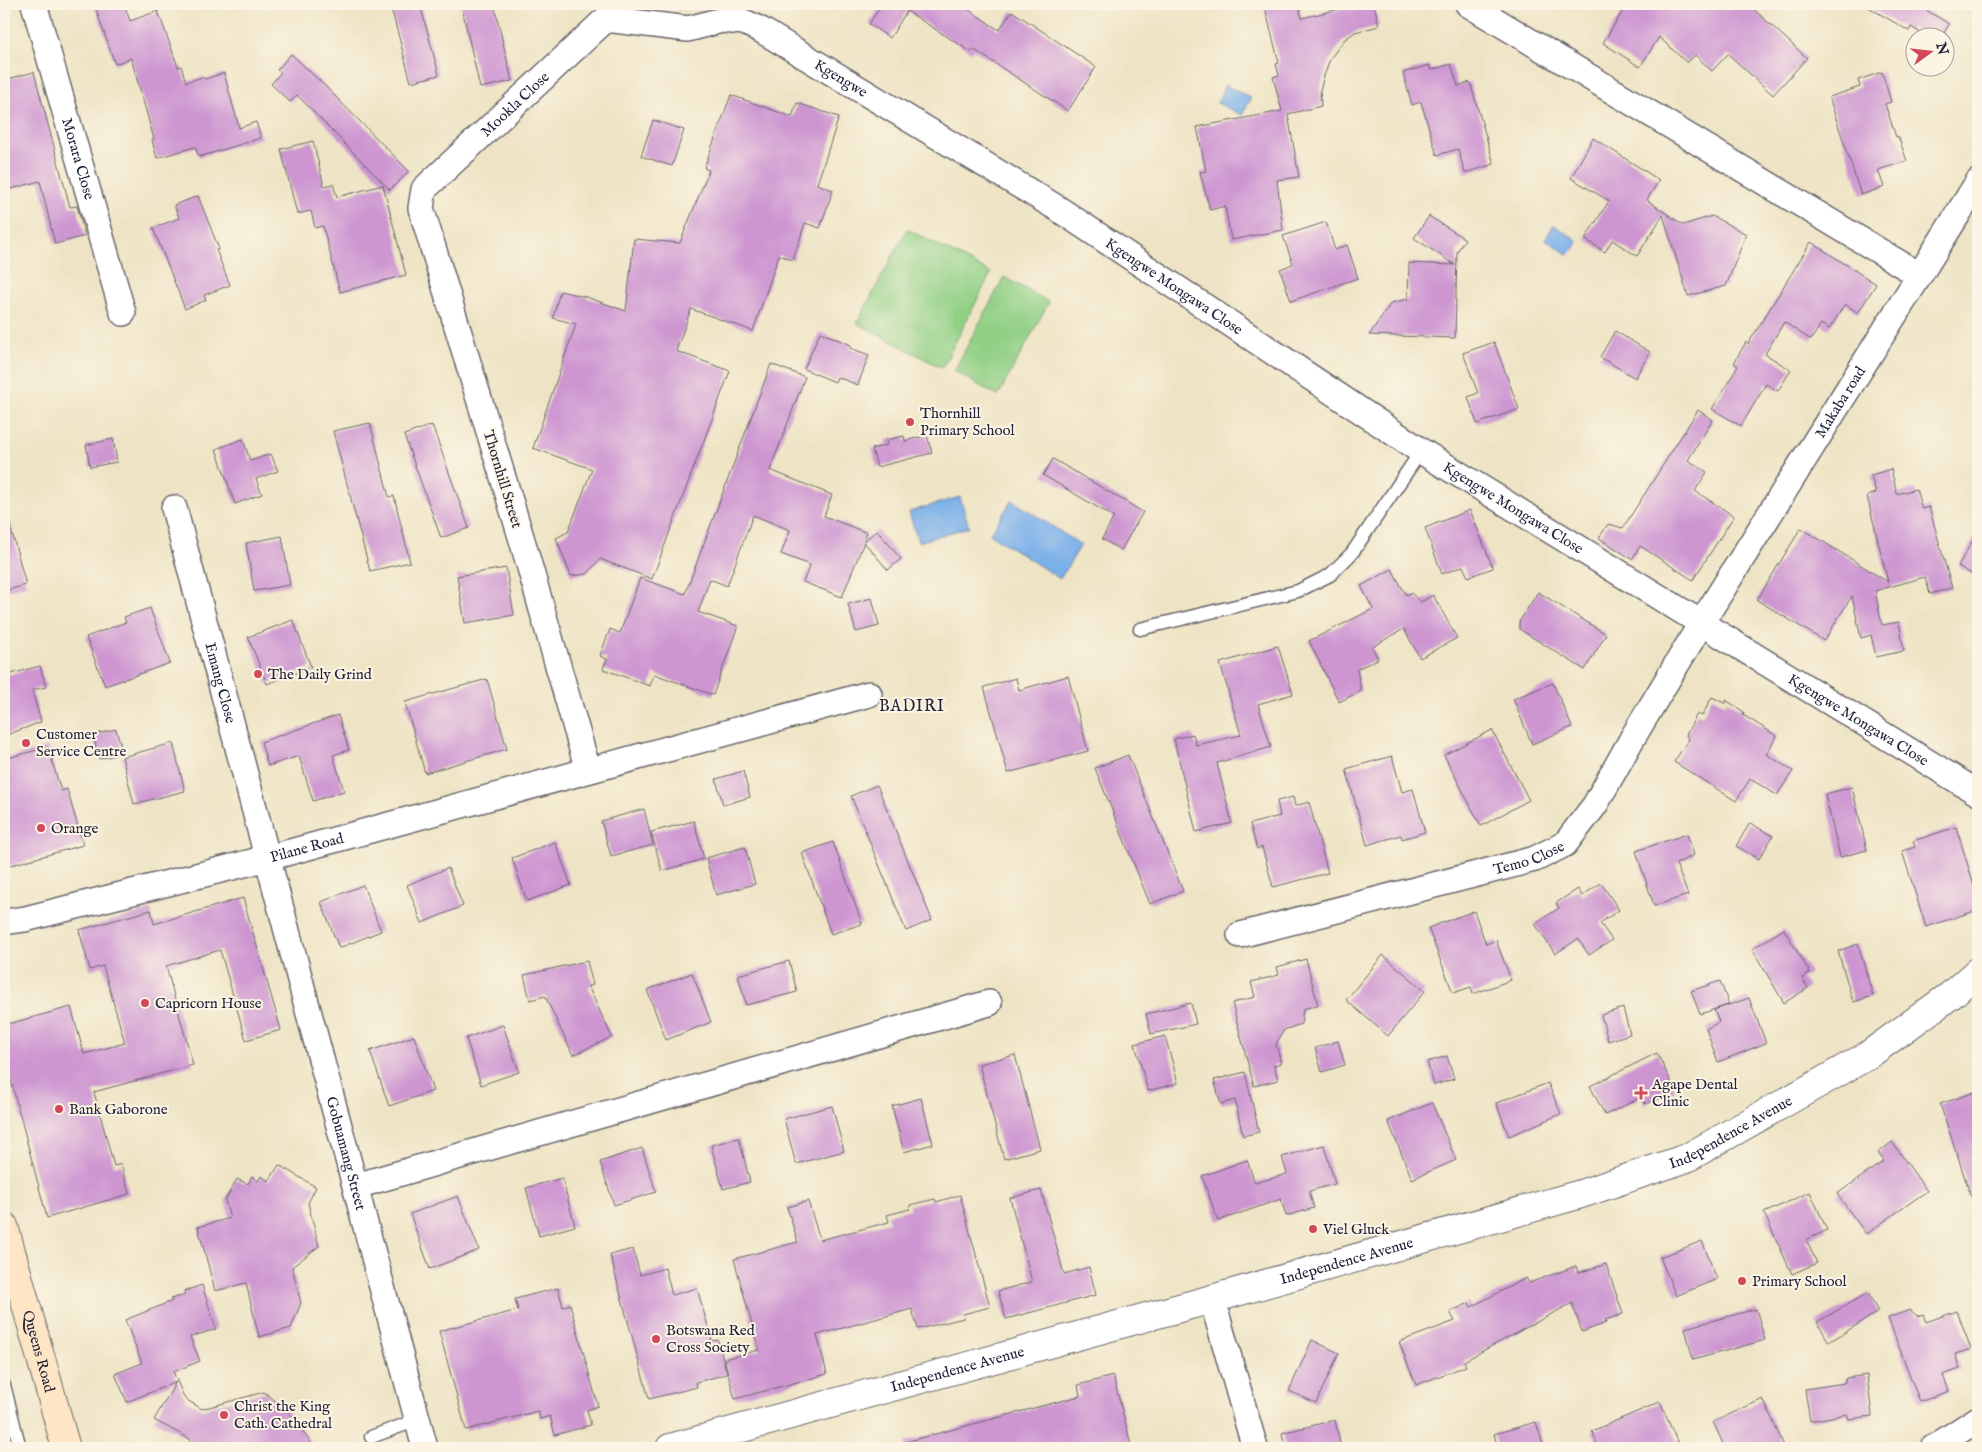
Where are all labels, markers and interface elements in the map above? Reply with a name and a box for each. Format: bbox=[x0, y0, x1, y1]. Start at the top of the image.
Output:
north arrow bbox=[1904, 28, 1954, 78]
text: N bbox=[1931, 40, 1952, 57]
street label: Kgengwe bbox=[811, 55, 871, 102]
street label: Mookla Close bbox=[477, 68, 554, 141]
street label: Morara Close bbox=[57, 116, 99, 202]
street label: Kgengwe Mongawa Close bbox=[1102, 234, 1246, 339]
street label: Makaba road bbox=[1811, 362, 1870, 442]
place label: Thornhill Primary School bbox=[920, 404, 1016, 440]
marker: Thornhill Primary School bbox=[904, 416, 916, 428]
street label: Thornhill Street bbox=[479, 428, 526, 530]
street label: Kgengwe Mongawa Close bbox=[1439, 458, 1587, 558]
street label: Emang Close bbox=[200, 640, 240, 726]
place label: The Daily Grind bbox=[268, 665, 373, 684]
marker: The Daily Grind bbox=[252, 668, 264, 680]
street label: Kgengwe Mongawa Close bbox=[1784, 670, 1932, 770]
district label: BADIRI bbox=[879, 697, 945, 717]
place label: Customer Service Centre bbox=[36, 725, 127, 761]
marker: Customer Service Centre bbox=[20, 737, 32, 749]
place label: Orange bbox=[51, 819, 99, 838]
marker: Orange bbox=[35, 822, 47, 834]
street label: Pilane Road bbox=[268, 829, 347, 867]
street label: Temo Close bbox=[1491, 837, 1568, 879]
place label: Capricorn House bbox=[155, 994, 262, 1013]
marker: Capricorn House bbox=[139, 997, 151, 1009]
place label: Agape Dental Clinic bbox=[1651, 1075, 1739, 1111]
marker: Agape Dental Clinic bbox=[1634, 1086, 1648, 1100]
street label: Independence Avenue bbox=[1667, 1091, 1796, 1173]
street label: Gobuamang Street bbox=[322, 1095, 370, 1213]
place label: Bank Gaborone bbox=[69, 1100, 168, 1119]
marker: Bank Gaborone bbox=[53, 1103, 65, 1115]
place label: Viel Gluck bbox=[1322, 1220, 1390, 1239]
marker: Viel Gluck bbox=[1307, 1223, 1319, 1235]
street label: Independence Avenue bbox=[1278, 1233, 1416, 1289]
place label: Primary School bbox=[1752, 1272, 1848, 1291]
marker: Primary School bbox=[1736, 1275, 1748, 1287]
street label: Queens Road bbox=[18, 1308, 59, 1395]
place label: Botswana Red Cross Society bbox=[666, 1321, 756, 1357]
marker: Botswana Red Cross Society bbox=[650, 1333, 662, 1345]
street label: Independence Avenue bbox=[889, 1342, 1027, 1397]
place label: Christ the King Cath. Cathedral bbox=[234, 1397, 333, 1433]
marker: Christ the King Cath. Cathedral bbox=[218, 1409, 230, 1421]

